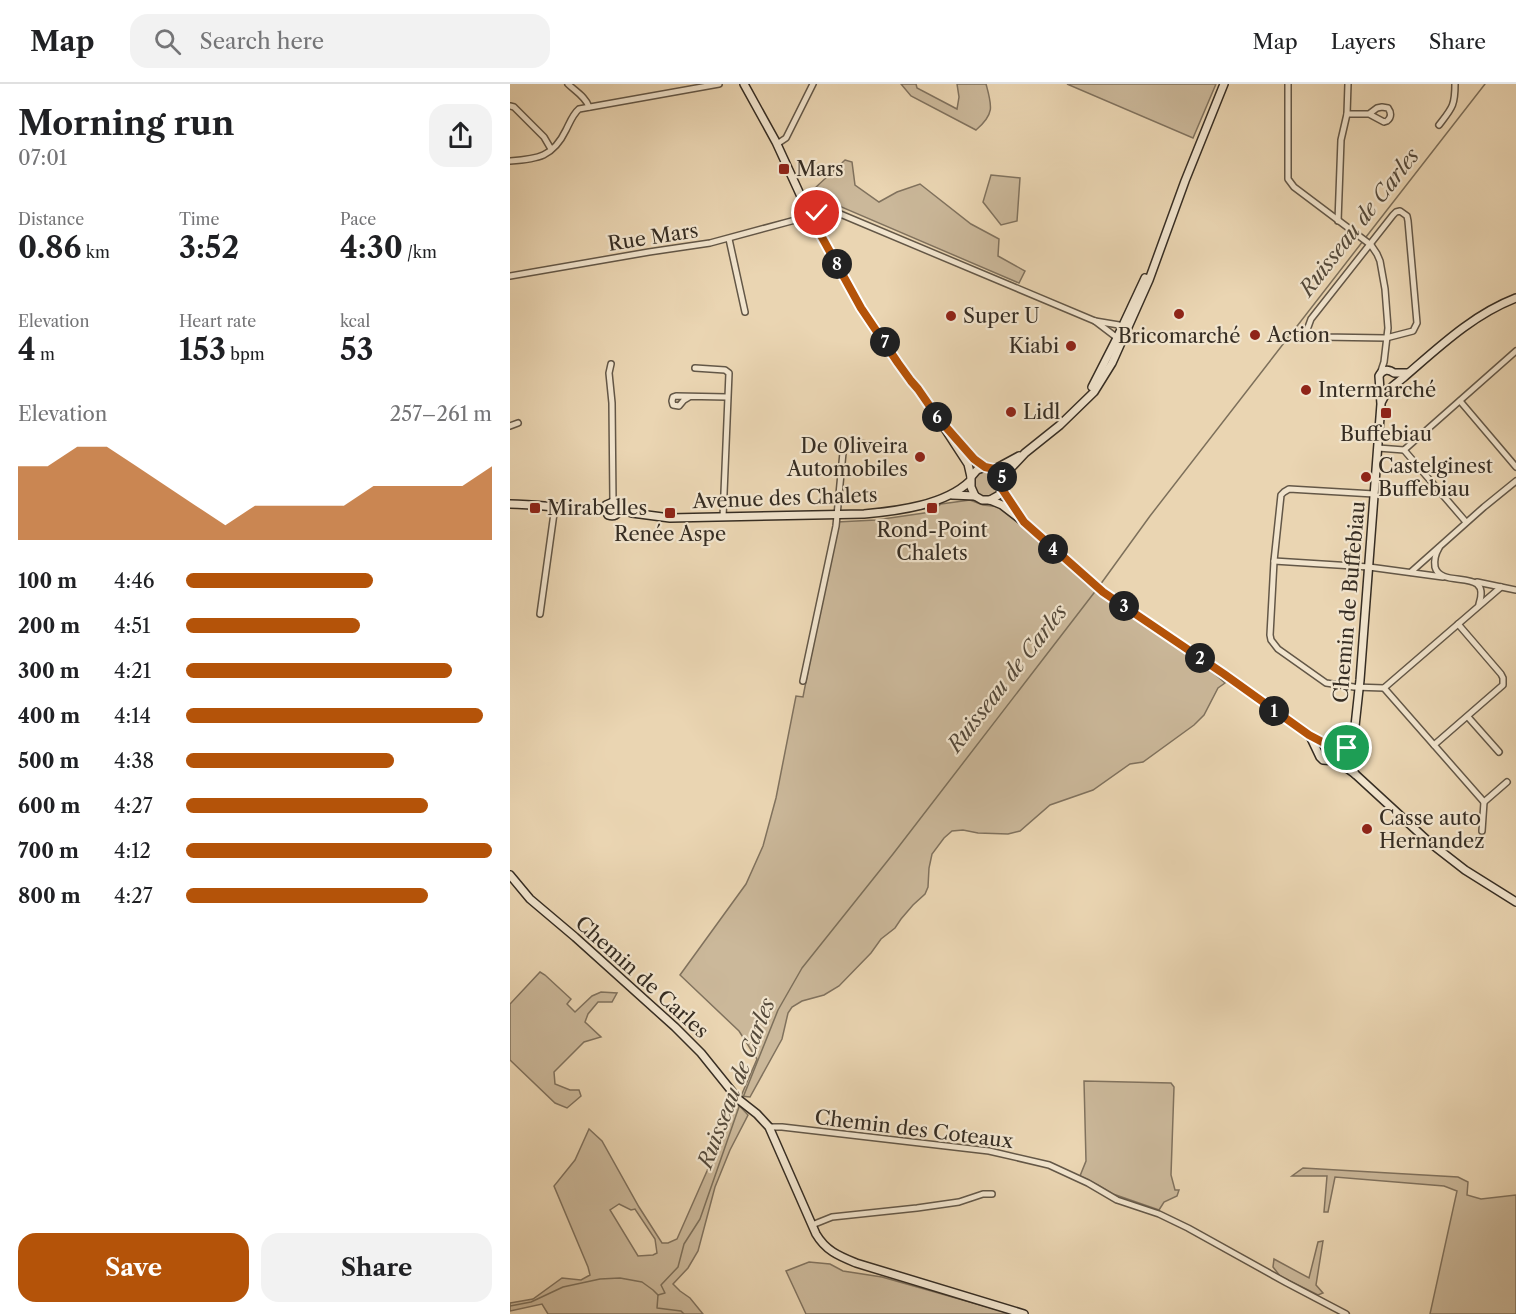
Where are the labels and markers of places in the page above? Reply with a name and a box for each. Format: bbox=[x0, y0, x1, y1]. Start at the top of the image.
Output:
place label: Mars bbox=[796, 157, 844, 181]
marker: Mars bbox=[777, 162, 791, 176]
pin bbox=[791, 187, 842, 238]
pin: 8 bbox=[822, 249, 852, 279]
place label: Super U bbox=[963, 304, 1040, 328]
marker: Bricomarché bbox=[1172, 307, 1186, 321]
marker: Super U bbox=[944, 309, 958, 323]
place label: Action bbox=[1266, 323, 1330, 347]
place label: Bricomarché bbox=[1118, 324, 1240, 348]
pin: 7 bbox=[870, 327, 900, 357]
marker: Action bbox=[1248, 328, 1262, 342]
place label: Kiabi bbox=[1009, 334, 1059, 358]
marker: Kiabi bbox=[1064, 339, 1078, 353]
place label: Intermarché bbox=[1318, 378, 1436, 402]
marker: Intermarché bbox=[1299, 383, 1313, 397]
place label: Lidl bbox=[1023, 400, 1060, 424]
pin: 6 bbox=[922, 402, 952, 432]
marker: Lidl bbox=[1004, 405, 1018, 419]
marker: Buffebiau bbox=[1379, 406, 1393, 420]
place label: Buffebiau bbox=[1340, 422, 1432, 446]
place label: De Oliveira Automobiles bbox=[786, 434, 908, 481]
marker: De Oliveira Automobiles bbox=[913, 450, 927, 464]
place label: Castelginest Buffebiau bbox=[1378, 454, 1493, 501]
pin: 5 bbox=[987, 462, 1017, 492]
marker: Castelginest Buffebiau bbox=[1359, 470, 1373, 484]
place label: Mirabelles bbox=[547, 496, 647, 520]
marker: Mirabelles bbox=[528, 501, 542, 515]
marker: Rond-Point Chalets bbox=[925, 501, 939, 515]
marker: Renée Aspe bbox=[663, 506, 677, 520]
place label: Rond-Point Chalets bbox=[876, 518, 988, 565]
place label: Renée Aspe bbox=[614, 522, 726, 546]
pin: 4 bbox=[1038, 534, 1068, 564]
pin: 3 bbox=[1109, 591, 1139, 621]
pin: 2 bbox=[1185, 643, 1215, 673]
pin: 1 bbox=[1259, 696, 1289, 726]
pin bbox=[1321, 722, 1372, 773]
place label: Casse auto Hernandez bbox=[1379, 806, 1485, 853]
marker: Casse auto Hernandez bbox=[1360, 822, 1374, 836]

